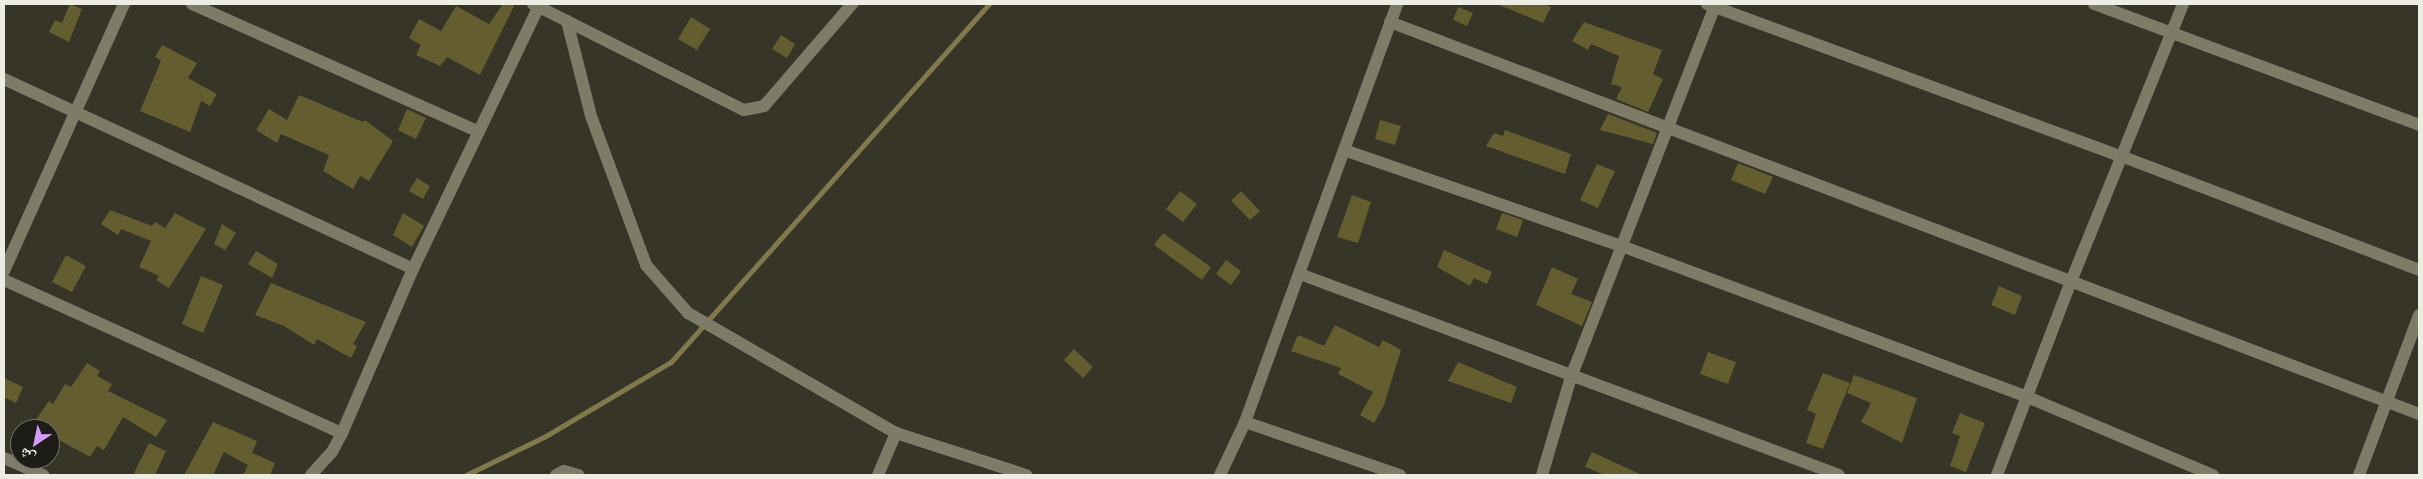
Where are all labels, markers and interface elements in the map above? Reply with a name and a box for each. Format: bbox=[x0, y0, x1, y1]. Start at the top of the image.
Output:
north arrow bbox=[10, 419, 60, 469]
text: ش bbox=[15, 444, 38, 468]

